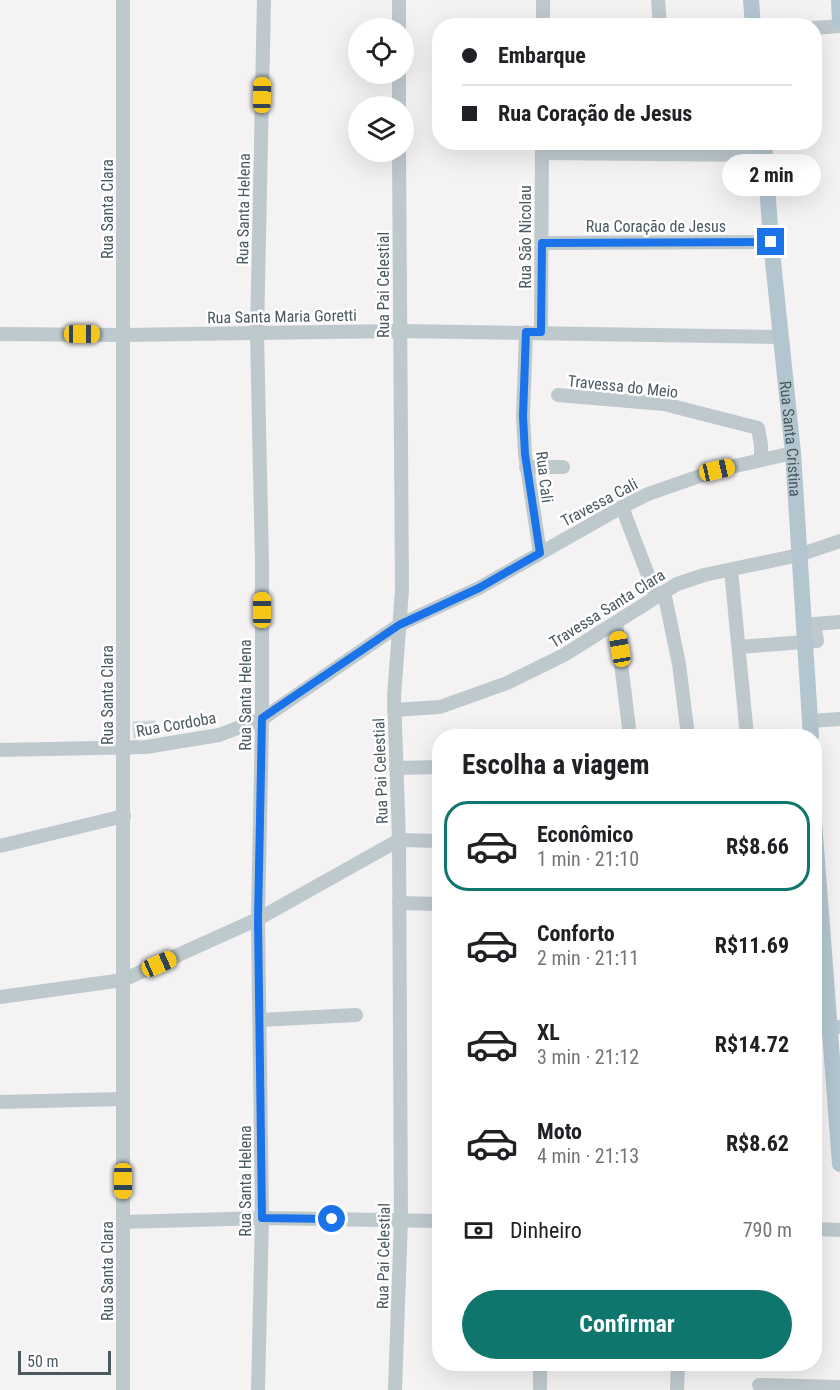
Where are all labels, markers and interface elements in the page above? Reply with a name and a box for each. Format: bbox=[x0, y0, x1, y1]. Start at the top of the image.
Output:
map controls bbox=[348, 18, 414, 162]
button: locate bbox=[348, 18, 414, 84]
text: Embarque bbox=[498, 43, 586, 68]
car bbox=[253, 77, 271, 113]
button: layers bbox=[348, 96, 414, 162]
text: Rua Coração de Jesus bbox=[498, 101, 692, 126]
street label: Rua Santa Helena bbox=[233, 153, 254, 265]
callout: 2 min bbox=[722, 155, 820, 197]
street label: Rua Santa Clara bbox=[98, 159, 117, 259]
text: 2 min bbox=[749, 163, 794, 187]
street label: Rua São Nicolau bbox=[516, 185, 535, 289]
street label: Rua Coração de Jesus bbox=[586, 217, 726, 236]
route end bbox=[757, 228, 784, 255]
street label: Rua Pai Celestial bbox=[374, 232, 393, 338]
street label: Rua Santa Maria Goretti bbox=[207, 306, 357, 327]
car bbox=[64, 325, 100, 343]
street label: Travessa do Meio bbox=[567, 371, 679, 402]
street label: Rua Santa Cristina bbox=[776, 380, 805, 497]
street label: Rua Cali bbox=[532, 450, 557, 504]
car bbox=[697, 457, 737, 483]
street label: Travessa Cali bbox=[558, 474, 641, 531]
street label: Travessa Santa Clara bbox=[546, 565, 668, 652]
car bbox=[253, 592, 271, 628]
car bbox=[608, 630, 632, 668]
street label: Rua Santa Helena bbox=[236, 639, 255, 751]
street label: Rua Santa Clara bbox=[98, 645, 117, 745]
street label: Rua Cordoba bbox=[135, 708, 218, 741]
street label: Rua Pai Celestial bbox=[369, 718, 392, 824]
text: Escolha a viagem bbox=[462, 749, 650, 781]
icon: car bbox=[465, 819, 519, 873]
text: Econômico bbox=[537, 822, 633, 847]
text: R$8.66 bbox=[726, 834, 789, 859]
text: 1 min · 21:10 bbox=[537, 847, 639, 871]
icon: car bbox=[465, 918, 519, 972]
text: Conforto bbox=[537, 921, 615, 946]
text: R$11.69 bbox=[715, 933, 789, 958]
text: 2 min · 21:11 bbox=[537, 946, 639, 970]
car bbox=[139, 948, 179, 980]
icon: car bbox=[465, 1017, 519, 1071]
text: XL bbox=[537, 1020, 560, 1045]
text: R$14.72 bbox=[715, 1032, 789, 1057]
text: 3 min · 21:12 bbox=[537, 1045, 639, 1069]
icon: car bbox=[465, 1116, 519, 1170]
text: Moto bbox=[537, 1119, 582, 1144]
street label: Rua Santa Helena bbox=[236, 1125, 255, 1237]
text: R$8.62 bbox=[726, 1131, 789, 1156]
text: 4 min · 21:13 bbox=[537, 1144, 639, 1168]
car bbox=[114, 1163, 132, 1199]
street label: Rua Pai Celestial bbox=[373, 1203, 394, 1309]
route start bbox=[318, 1205, 345, 1232]
icon: cash bbox=[462, 1214, 495, 1247]
text: Dinheiro bbox=[510, 1218, 582, 1243]
text: 790 m bbox=[743, 1218, 792, 1242]
street label: Rua Santa Clara bbox=[98, 1221, 117, 1321]
button: Confirmar bbox=[462, 1290, 792, 1359]
scale bar bbox=[18, 1348, 111, 1376]
text: 50 m bbox=[27, 1352, 59, 1371]

